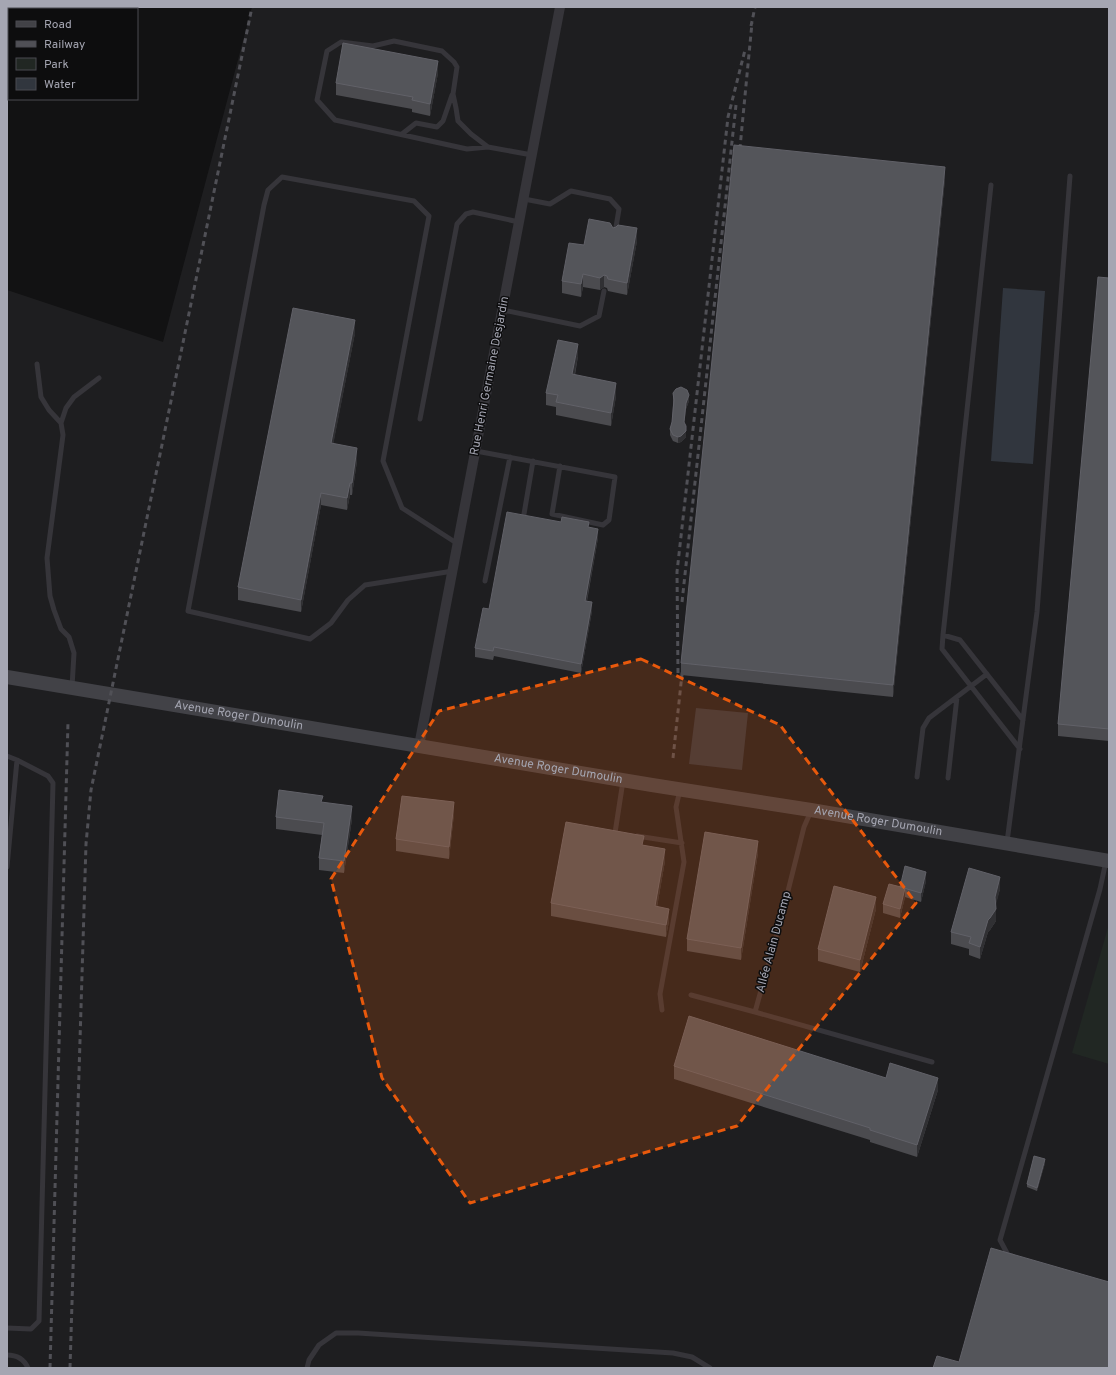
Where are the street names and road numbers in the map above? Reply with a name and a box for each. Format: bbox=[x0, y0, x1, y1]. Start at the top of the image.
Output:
street label: Rue Henri Germaine Desjardin bbox=[467, 295, 513, 457]
street label: Avenue Roger Dumoulin bbox=[173, 697, 304, 734]
street label: Avenue Roger Dumoulin bbox=[493, 751, 624, 788]
street label: Avenue Roger Dumoulin bbox=[813, 803, 944, 840]
street label: Allée Alain Ducamp bbox=[753, 889, 795, 994]

